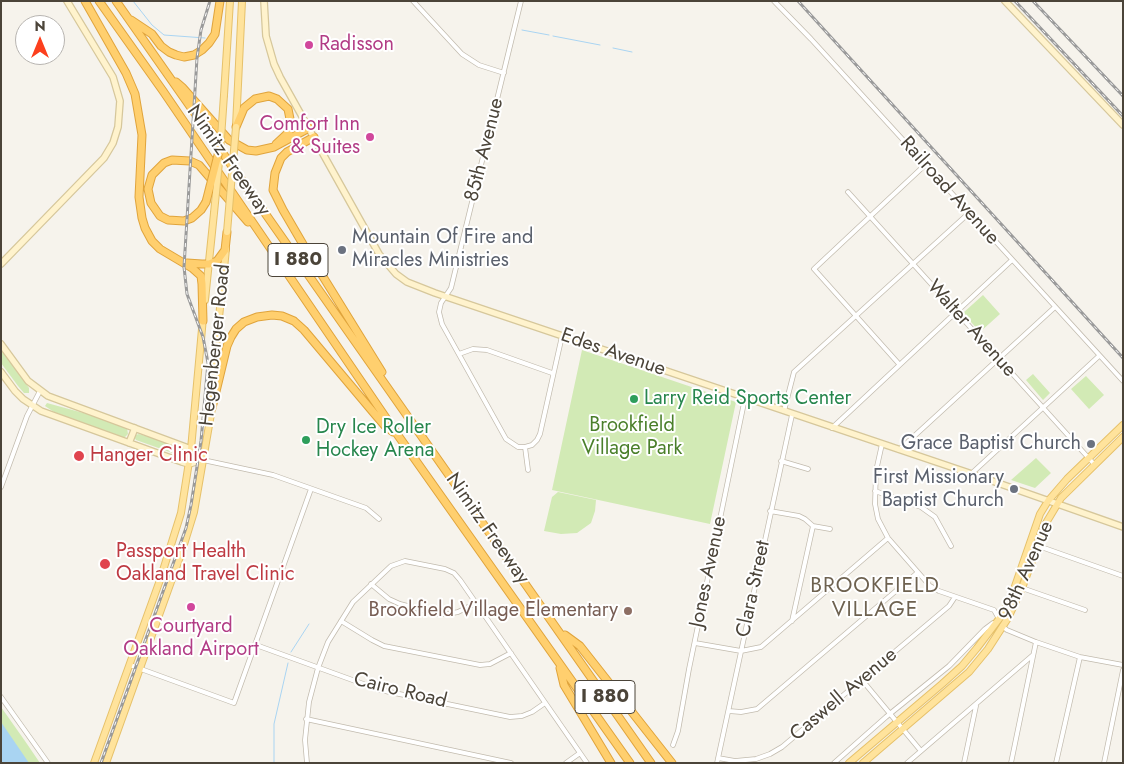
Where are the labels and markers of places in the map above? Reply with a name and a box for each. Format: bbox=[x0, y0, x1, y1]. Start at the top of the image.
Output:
place label: Radisson bbox=[319, 33, 394, 57]
marker: Radisson bbox=[303, 39, 315, 51]
place label: Comfort Inn & Suites bbox=[260, 113, 360, 160]
marker: Comfort Inn & Suites bbox=[364, 131, 376, 143]
place label: Mountain Of Fire and Miracles Ministries bbox=[352, 226, 533, 273]
marker: Mountain Of Fire and Miracles Ministries bbox=[336, 244, 348, 256]
place label: Larry Reid Sports Center bbox=[644, 387, 851, 411]
marker: Larry Reid Sports Center bbox=[628, 393, 640, 405]
place label: Dry Ice Roller Hockey Arena bbox=[316, 416, 434, 463]
place label: Grace Baptist Church bbox=[901, 432, 1081, 456]
marker: Dry Ice Roller Hockey Arena bbox=[300, 434, 312, 446]
marker: Grace Baptist Church bbox=[1085, 438, 1097, 450]
place label: Hanger Clinic bbox=[90, 444, 208, 468]
marker: Hanger Clinic bbox=[72, 449, 86, 463]
place label: First Missionary Baptist Church bbox=[873, 466, 1004, 513]
marker: First Missionary Baptist Church bbox=[1008, 483, 1020, 495]
place label: Passport Health Oakland Travel Clinic bbox=[116, 540, 295, 587]
marker: Passport Health Oakland Travel Clinic bbox=[98, 557, 112, 571]
place label: Brookfield Village Elementary bbox=[369, 599, 618, 623]
marker: Courtyard Oakland Airport bbox=[185, 601, 197, 613]
marker: Brookfield Village Elementary bbox=[622, 605, 634, 617]
place label: Courtyard Oakland Airport bbox=[123, 615, 259, 662]

